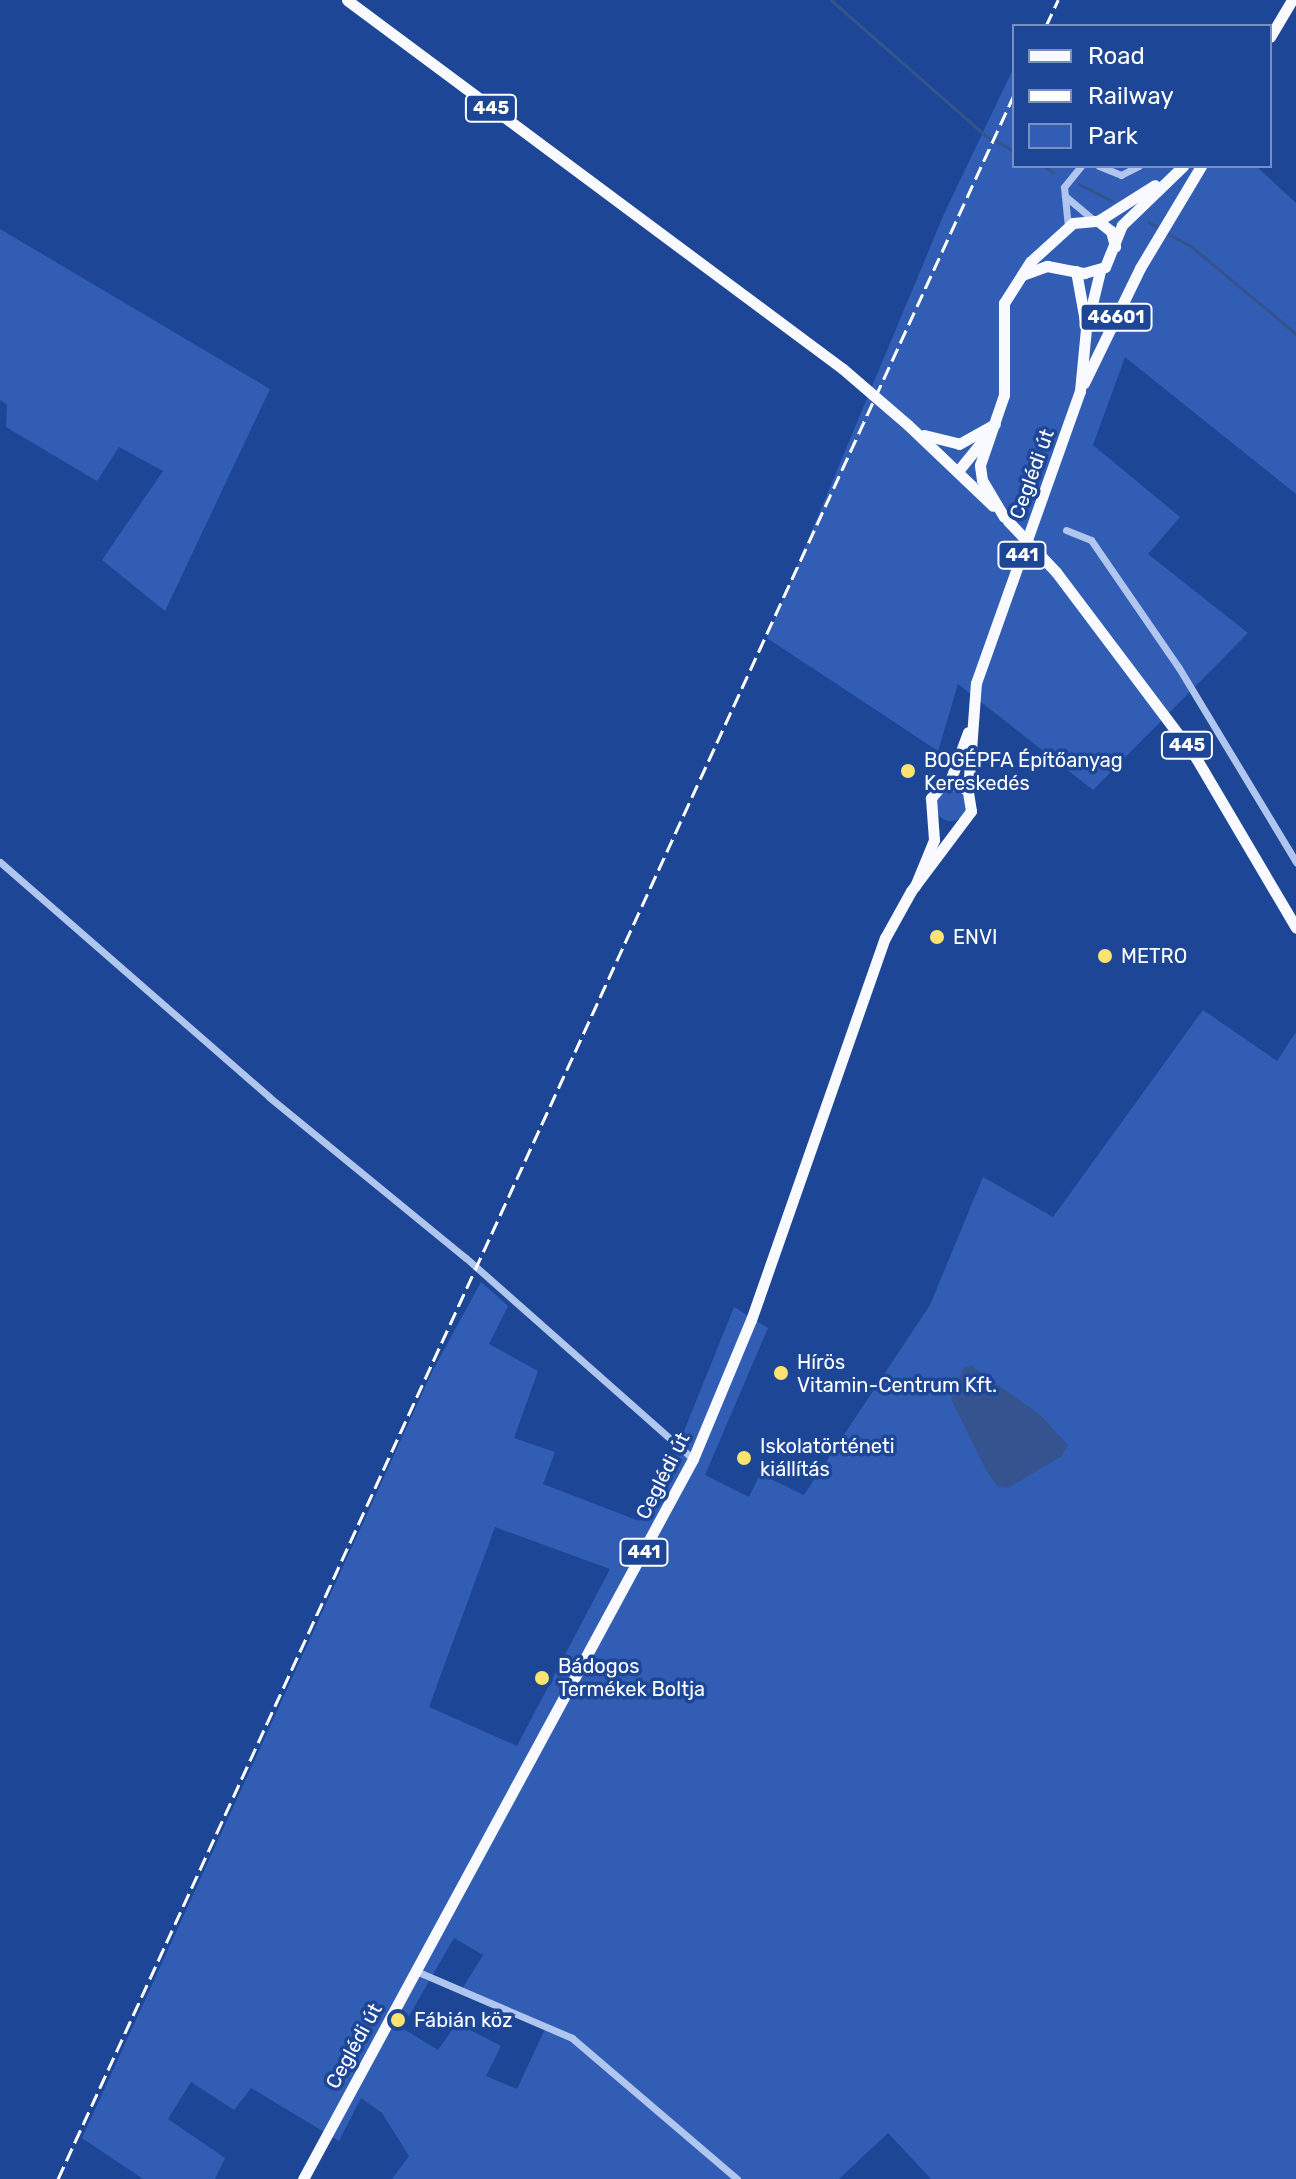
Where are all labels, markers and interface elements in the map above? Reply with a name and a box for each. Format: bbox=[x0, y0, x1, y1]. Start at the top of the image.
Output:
legend bbox=[1012, 24, 1272, 168]
text: Road bbox=[1088, 42, 1145, 70]
text: Railway bbox=[1088, 82, 1174, 110]
road number: 445 bbox=[463, 94, 519, 122]
text: Park bbox=[1088, 122, 1138, 150]
road number: 46601 bbox=[1078, 303, 1154, 331]
street label: Ceglédi út bbox=[1005, 426, 1059, 522]
road number: 441 bbox=[996, 541, 1048, 569]
road number: 445 bbox=[1159, 731, 1215, 759]
place label: BOGÉPFA Építőanyag Kereskedés bbox=[924, 748, 1123, 795]
marker: BOGÉPFA Építőanyag Kereskedés bbox=[899, 762, 917, 780]
place label: ENVI bbox=[953, 925, 998, 949]
marker: ENVI bbox=[928, 928, 946, 946]
place label: METRO bbox=[1121, 944, 1187, 968]
marker: METRO bbox=[1096, 947, 1114, 965]
place label: Hírös Vitamin-Centrum Kft. bbox=[797, 1350, 997, 1397]
marker: Hírös Vitamin-Centrum Kft. bbox=[772, 1364, 790, 1382]
street label: Ceglédi út bbox=[631, 1429, 695, 1523]
place label: Iskolatörténeti kiállítás bbox=[760, 1434, 895, 1481]
marker: Iskolatörténeti kiállítás bbox=[735, 1449, 753, 1467]
road number: 441 bbox=[618, 1538, 670, 1566]
place label: Bádogos Termékek Boltja bbox=[558, 1654, 705, 1701]
marker: Bádogos Termékek Boltja bbox=[533, 1669, 551, 1687]
street label: Ceglédi út bbox=[321, 1999, 387, 2093]
place label: Fábián köz bbox=[414, 2008, 512, 2032]
marker: Fábián köz bbox=[389, 2011, 407, 2029]

